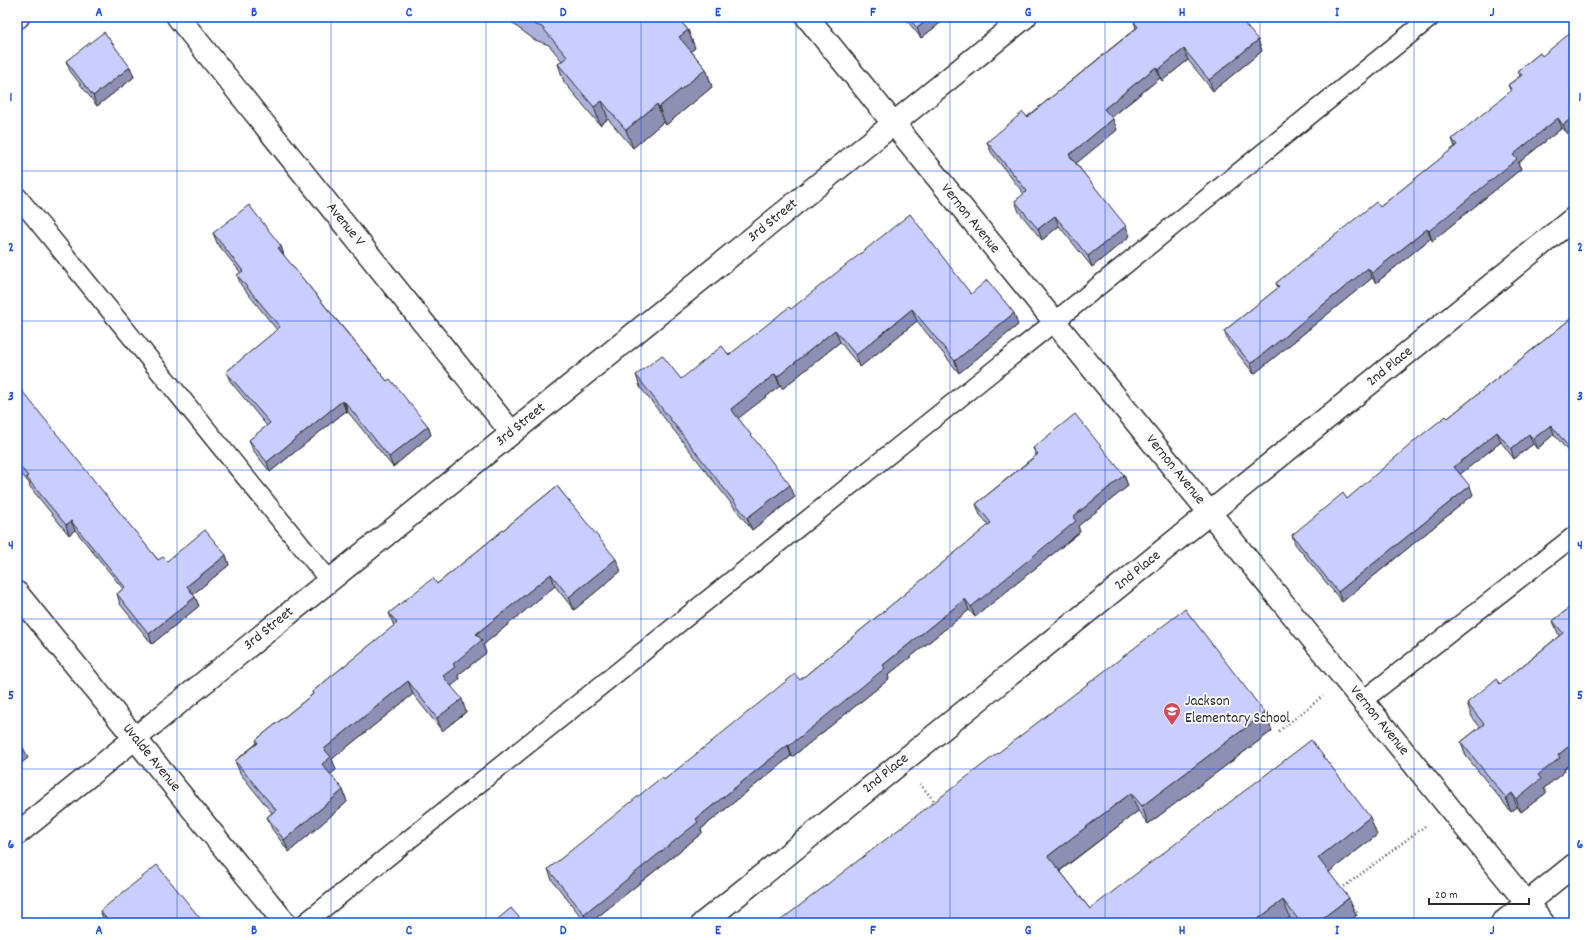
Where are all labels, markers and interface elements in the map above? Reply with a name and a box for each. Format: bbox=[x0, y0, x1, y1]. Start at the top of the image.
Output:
text: A bbox=[95, 4, 103, 23]
text: B bbox=[251, 4, 257, 23]
text: C bbox=[406, 4, 413, 23]
text: D bbox=[560, 4, 567, 23]
text: E bbox=[715, 4, 722, 23]
text: F bbox=[870, 4, 876, 23]
text: G bbox=[1025, 4, 1032, 23]
text: H bbox=[1179, 4, 1186, 23]
text: I bbox=[1335, 4, 1340, 23]
text: J bbox=[1490, 4, 1495, 23]
text: 1 bbox=[10, 89, 13, 108]
text: 1 bbox=[1579, 89, 1582, 108]
street label: Vernon Avenue bbox=[935, 179, 1005, 259]
street label: 3rd Street bbox=[743, 194, 803, 248]
street label: Avenue V bbox=[320, 198, 370, 253]
text: 2 bbox=[8, 239, 14, 258]
text: 2 bbox=[1577, 239, 1583, 258]
street label: 2nd Place bbox=[1362, 341, 1418, 393]
text: 3 bbox=[8, 388, 14, 407]
text: 3 bbox=[1577, 388, 1583, 407]
street label: 3rd Street bbox=[491, 398, 551, 452]
street label: Vernon Avenue bbox=[1140, 430, 1210, 510]
text: 4 bbox=[8, 537, 14, 556]
text: 4 bbox=[1577, 537, 1583, 556]
street label: 2nd Place bbox=[1110, 545, 1166, 597]
street label: 3rd Street bbox=[239, 602, 299, 656]
street label: Vernon Avenue bbox=[1344, 681, 1414, 761]
text: 5 bbox=[8, 687, 14, 706]
text: 5 bbox=[1577, 687, 1583, 706]
place label: Jackson Elementary School bbox=[1185, 691, 1290, 730]
school or university icon: Jackson Elementary School bbox=[1162, 701, 1182, 726]
street label: Uvalde Avenue bbox=[117, 719, 186, 797]
street label: 2nd Place bbox=[858, 748, 914, 800]
text: 6 bbox=[8, 836, 15, 855]
text: 6 bbox=[1577, 836, 1584, 855]
scale bar bbox=[1429, 880, 1529, 906]
text: 20 m bbox=[1435, 887, 1458, 904]
text: A bbox=[95, 922, 103, 940]
text: B bbox=[251, 922, 257, 940]
text: C bbox=[406, 922, 413, 940]
text: D bbox=[560, 922, 567, 940]
text: E bbox=[715, 922, 722, 940]
text: F bbox=[870, 922, 876, 940]
text: G bbox=[1025, 922, 1032, 940]
text: H bbox=[1179, 922, 1186, 940]
text: I bbox=[1335, 922, 1340, 940]
text: J bbox=[1490, 922, 1495, 940]

